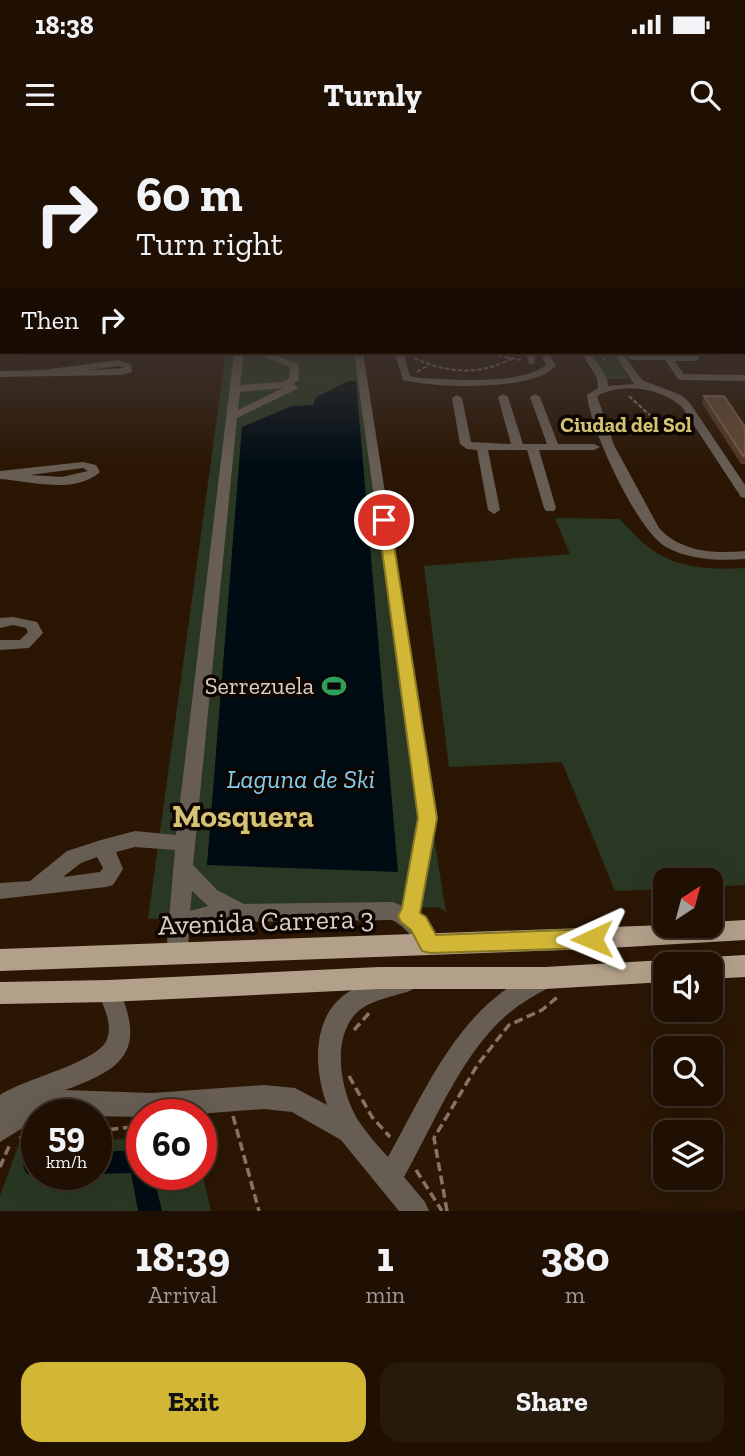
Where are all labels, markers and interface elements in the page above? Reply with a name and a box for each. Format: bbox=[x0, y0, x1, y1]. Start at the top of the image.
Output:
text: 18:38 bbox=[35, 9, 94, 41]
icon: menu bbox=[21, 76, 59, 114]
text: Turnly bbox=[323, 76, 422, 114]
icon: search bbox=[686, 76, 724, 114]
text: 60 m bbox=[136, 165, 243, 224]
icon: right bbox=[21, 168, 112, 259]
text: Turn right bbox=[136, 225, 283, 263]
icon: right bbox=[93, 301, 131, 339]
text: Then bbox=[21, 304, 79, 336]
district label: Ciudad del Sol bbox=[560, 412, 692, 437]
pin bbox=[354, 490, 414, 550]
icon: arrive bbox=[365, 501, 403, 539]
place label: Serrezuela bbox=[205, 671, 314, 700]
sports icon: Serrezuela bbox=[320, 672, 348, 700]
water label: Laguna de Ski bbox=[227, 763, 375, 795]
district label: Mosquera bbox=[172, 797, 314, 835]
north arrow bbox=[653, 868, 723, 938]
map controls bbox=[653, 868, 723, 1190]
street label: Avenida Carrera 3 bbox=[157, 901, 375, 942]
position arrow bbox=[555, 902, 629, 976]
button: sound bbox=[653, 952, 723, 1022]
button: search bbox=[653, 1036, 723, 1106]
speed limit sign: 60 bbox=[126, 1099, 217, 1190]
text: 59 bbox=[48, 1114, 85, 1156]
button: layers bbox=[653, 1120, 723, 1190]
text: km/h bbox=[46, 1151, 87, 1173]
text: 18:39 bbox=[135, 1231, 230, 1282]
text: 1 bbox=[377, 1231, 394, 1282]
text: 380 bbox=[540, 1231, 610, 1282]
text: Arrival bbox=[148, 1281, 217, 1309]
text: min bbox=[366, 1281, 405, 1309]
text: m bbox=[565, 1281, 585, 1309]
button: Exit bbox=[21, 1362, 366, 1442]
button: Share bbox=[380, 1362, 724, 1442]

